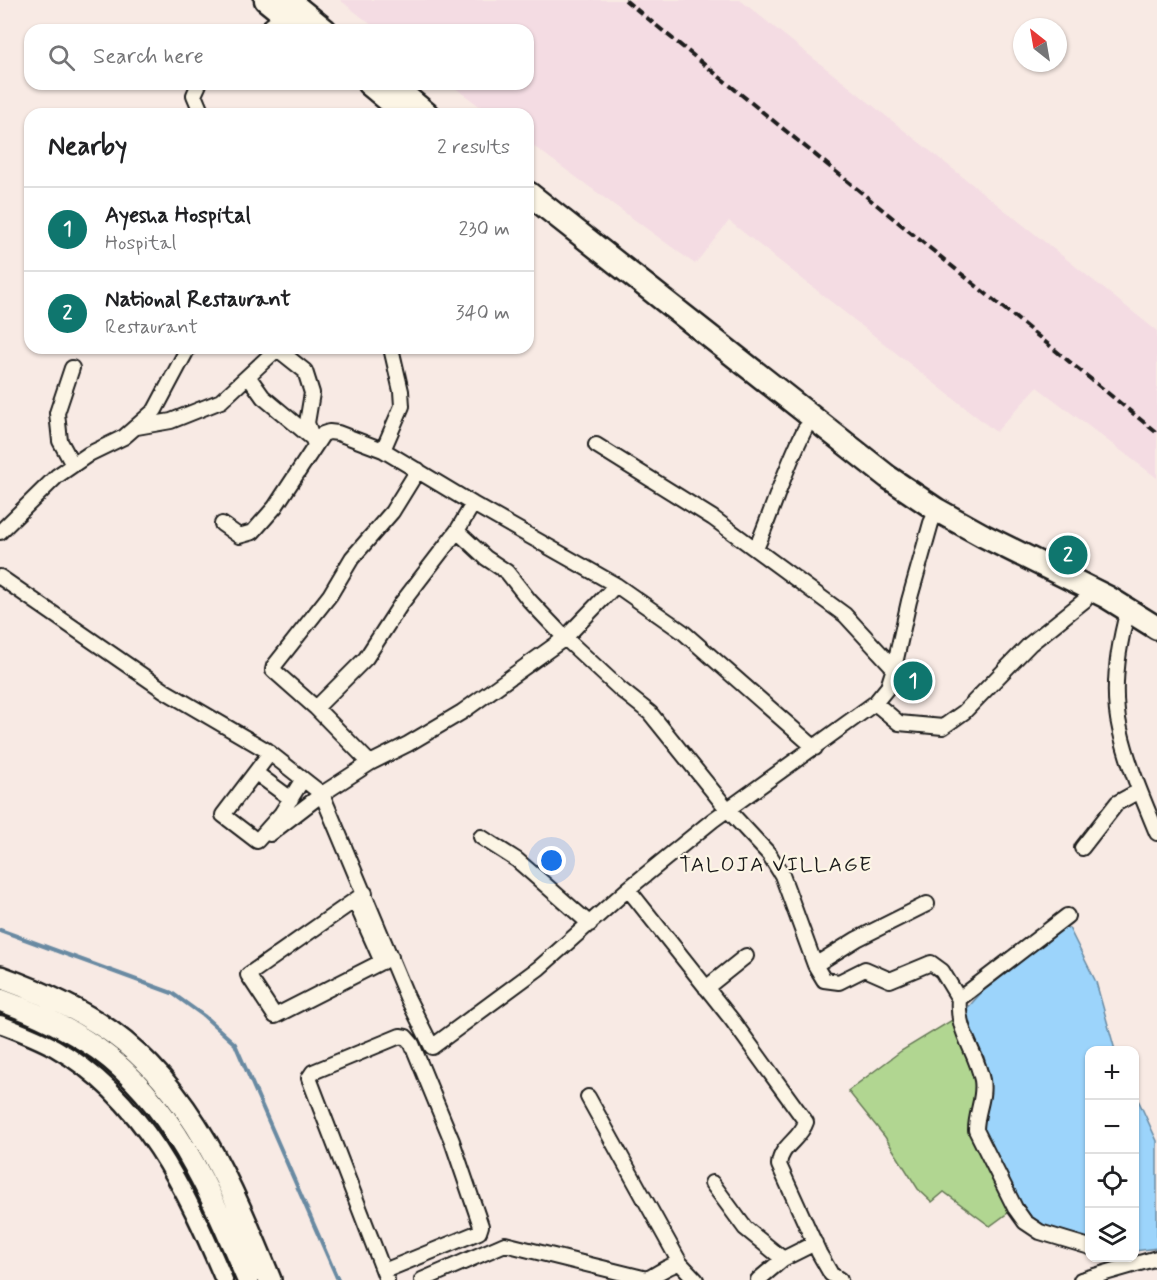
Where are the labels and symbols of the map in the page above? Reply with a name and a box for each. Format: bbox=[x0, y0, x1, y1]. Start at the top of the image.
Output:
north arrow bbox=[1013, 18, 1067, 72]
pin: 2 bbox=[1048, 532, 1088, 578]
pin: 1 bbox=[894, 658, 932, 704]
your location bbox=[537, 846, 566, 875]
district label: TALOJA VILLAGE bbox=[679, 851, 873, 879]

